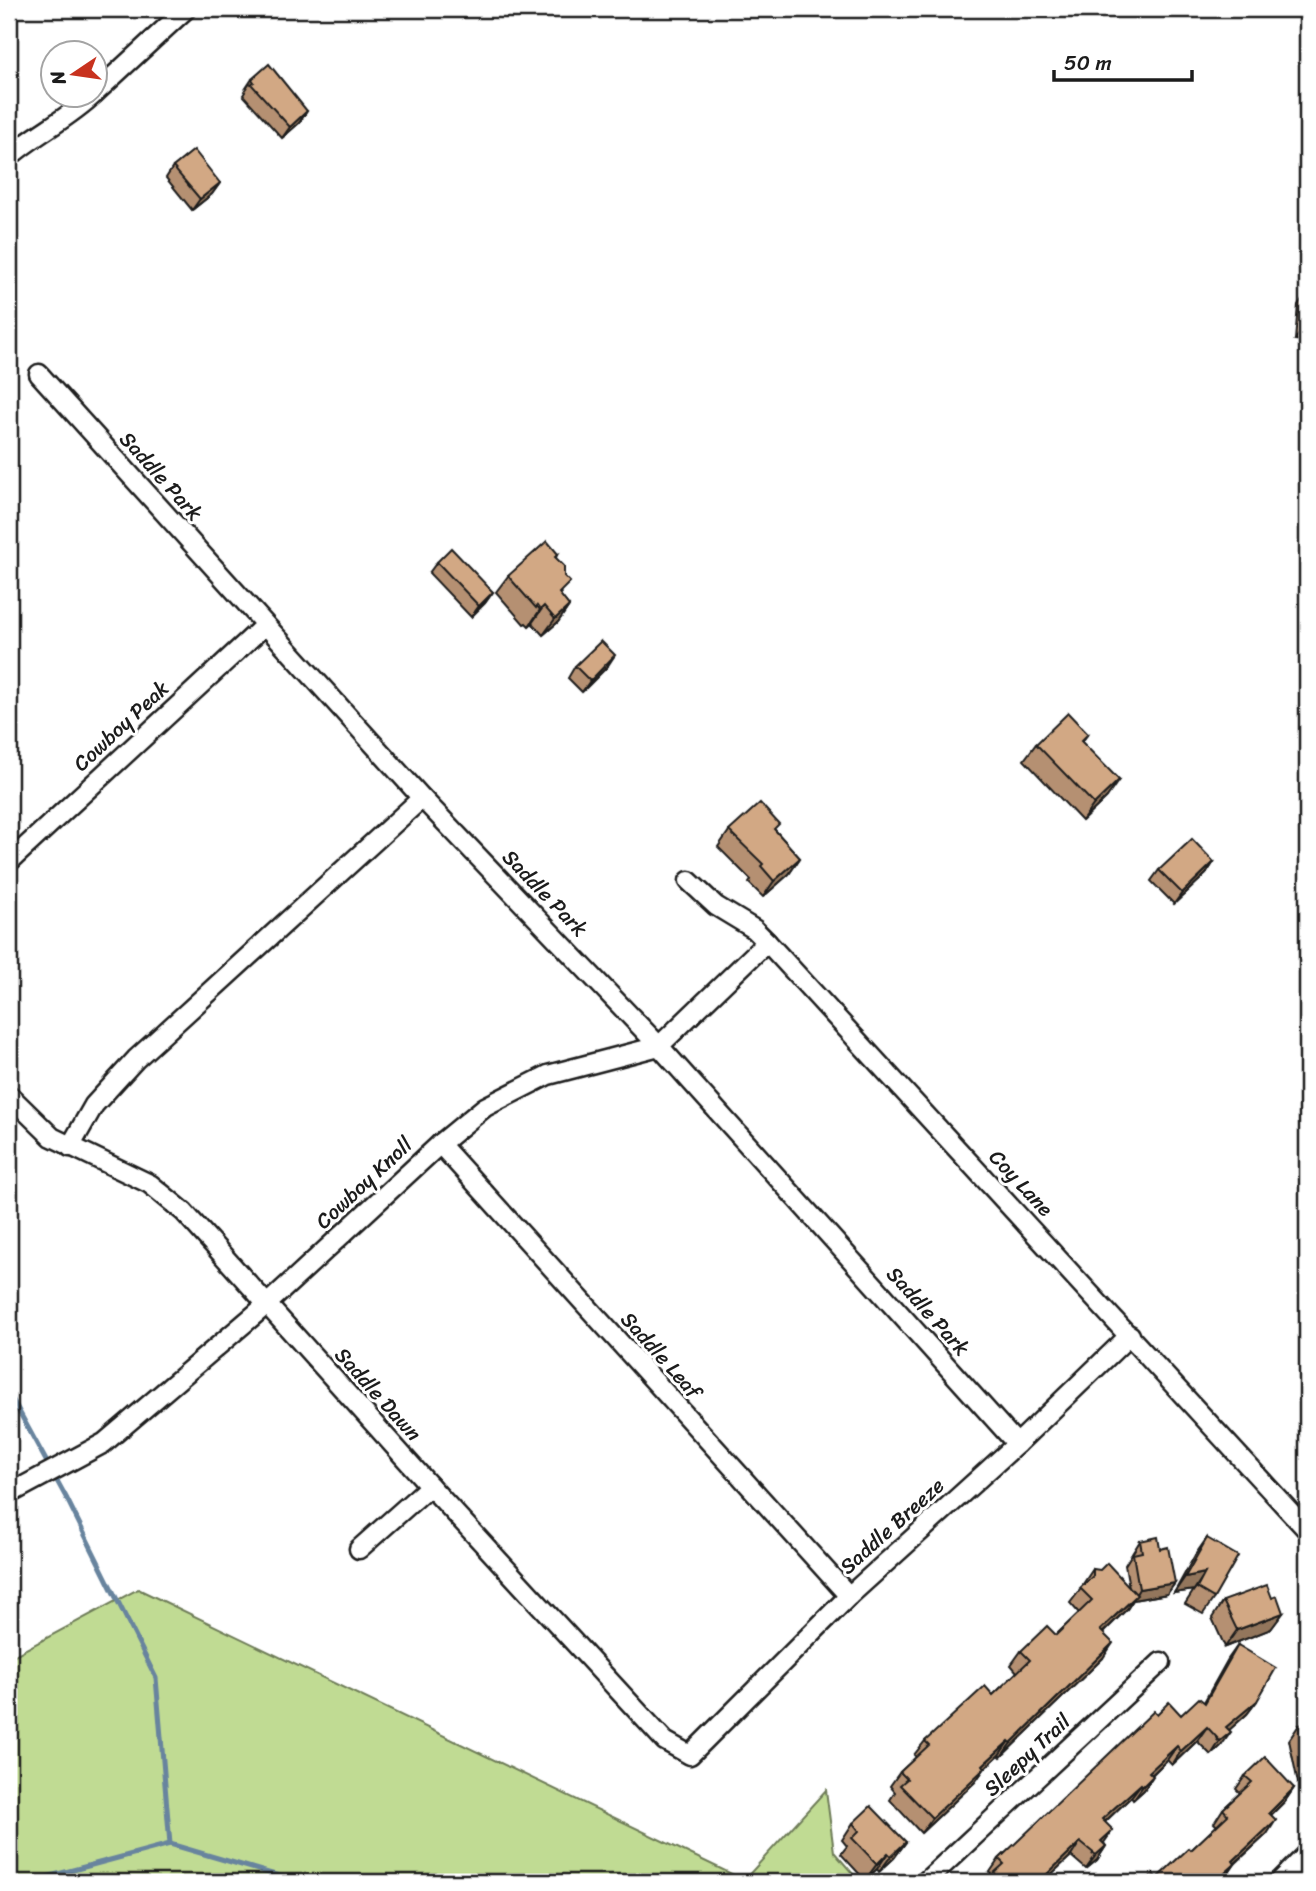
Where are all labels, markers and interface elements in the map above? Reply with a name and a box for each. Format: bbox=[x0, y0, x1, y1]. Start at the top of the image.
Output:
north arrow bbox=[38, 38, 108, 108]
scale bar bbox=[1054, 38, 1192, 82]
text: 50 m bbox=[1064, 44, 1112, 82]
text: N bbox=[40, 67, 76, 89]
street label: Saddle Park bbox=[110, 422, 212, 530]
street label: Cowboy Peak bbox=[64, 670, 179, 781]
street label: Saddle Park bbox=[493, 840, 597, 946]
street label: Cowboy Knoll bbox=[306, 1127, 423, 1239]
street label: Coy Lane bbox=[979, 1140, 1063, 1226]
street label: Saddle Park bbox=[877, 1257, 979, 1365]
street label: Saddle Leaf bbox=[611, 1302, 713, 1410]
street label: Saddle Dawn bbox=[325, 1338, 431, 1450]
street label: Saddle Breeze bbox=[830, 1468, 954, 1584]
street label: Sleepy Trail bbox=[974, 1703, 1080, 1806]

